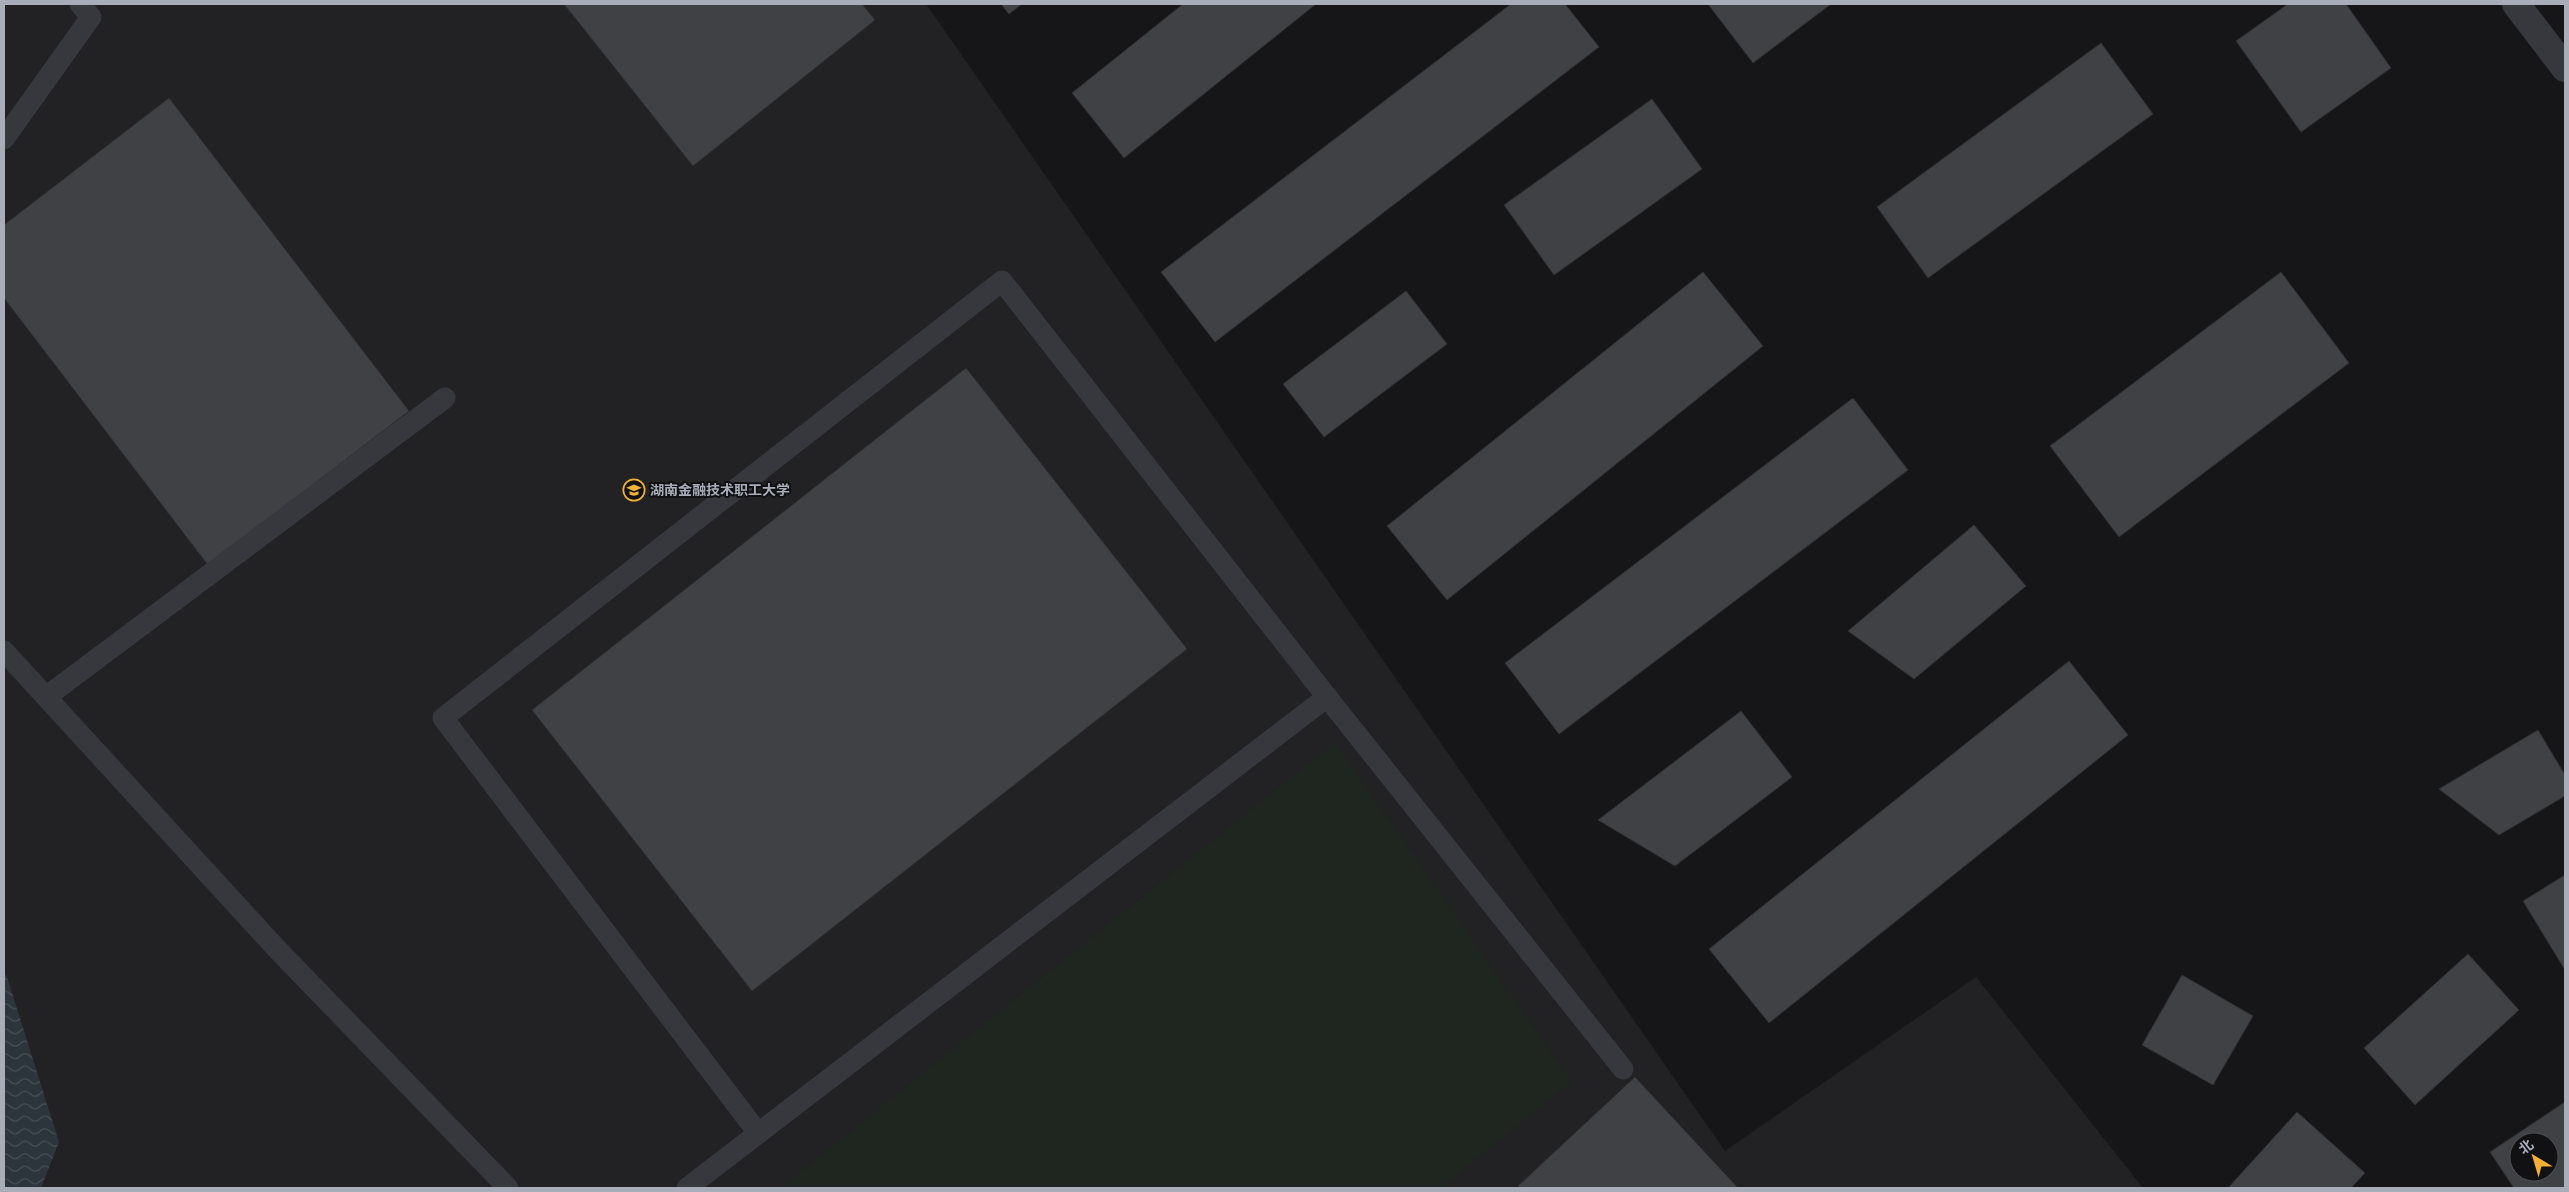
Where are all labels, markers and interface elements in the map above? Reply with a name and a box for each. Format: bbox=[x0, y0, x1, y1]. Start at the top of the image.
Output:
school or university icon: 湖南金融技术职工大学 bbox=[622, 478, 646, 502]
place label: 湖南金融技术职工大学 bbox=[650, 482, 790, 499]
north arrow bbox=[2509, 1132, 2559, 1182]
text: 北 bbox=[2516, 1136, 2537, 1158]

